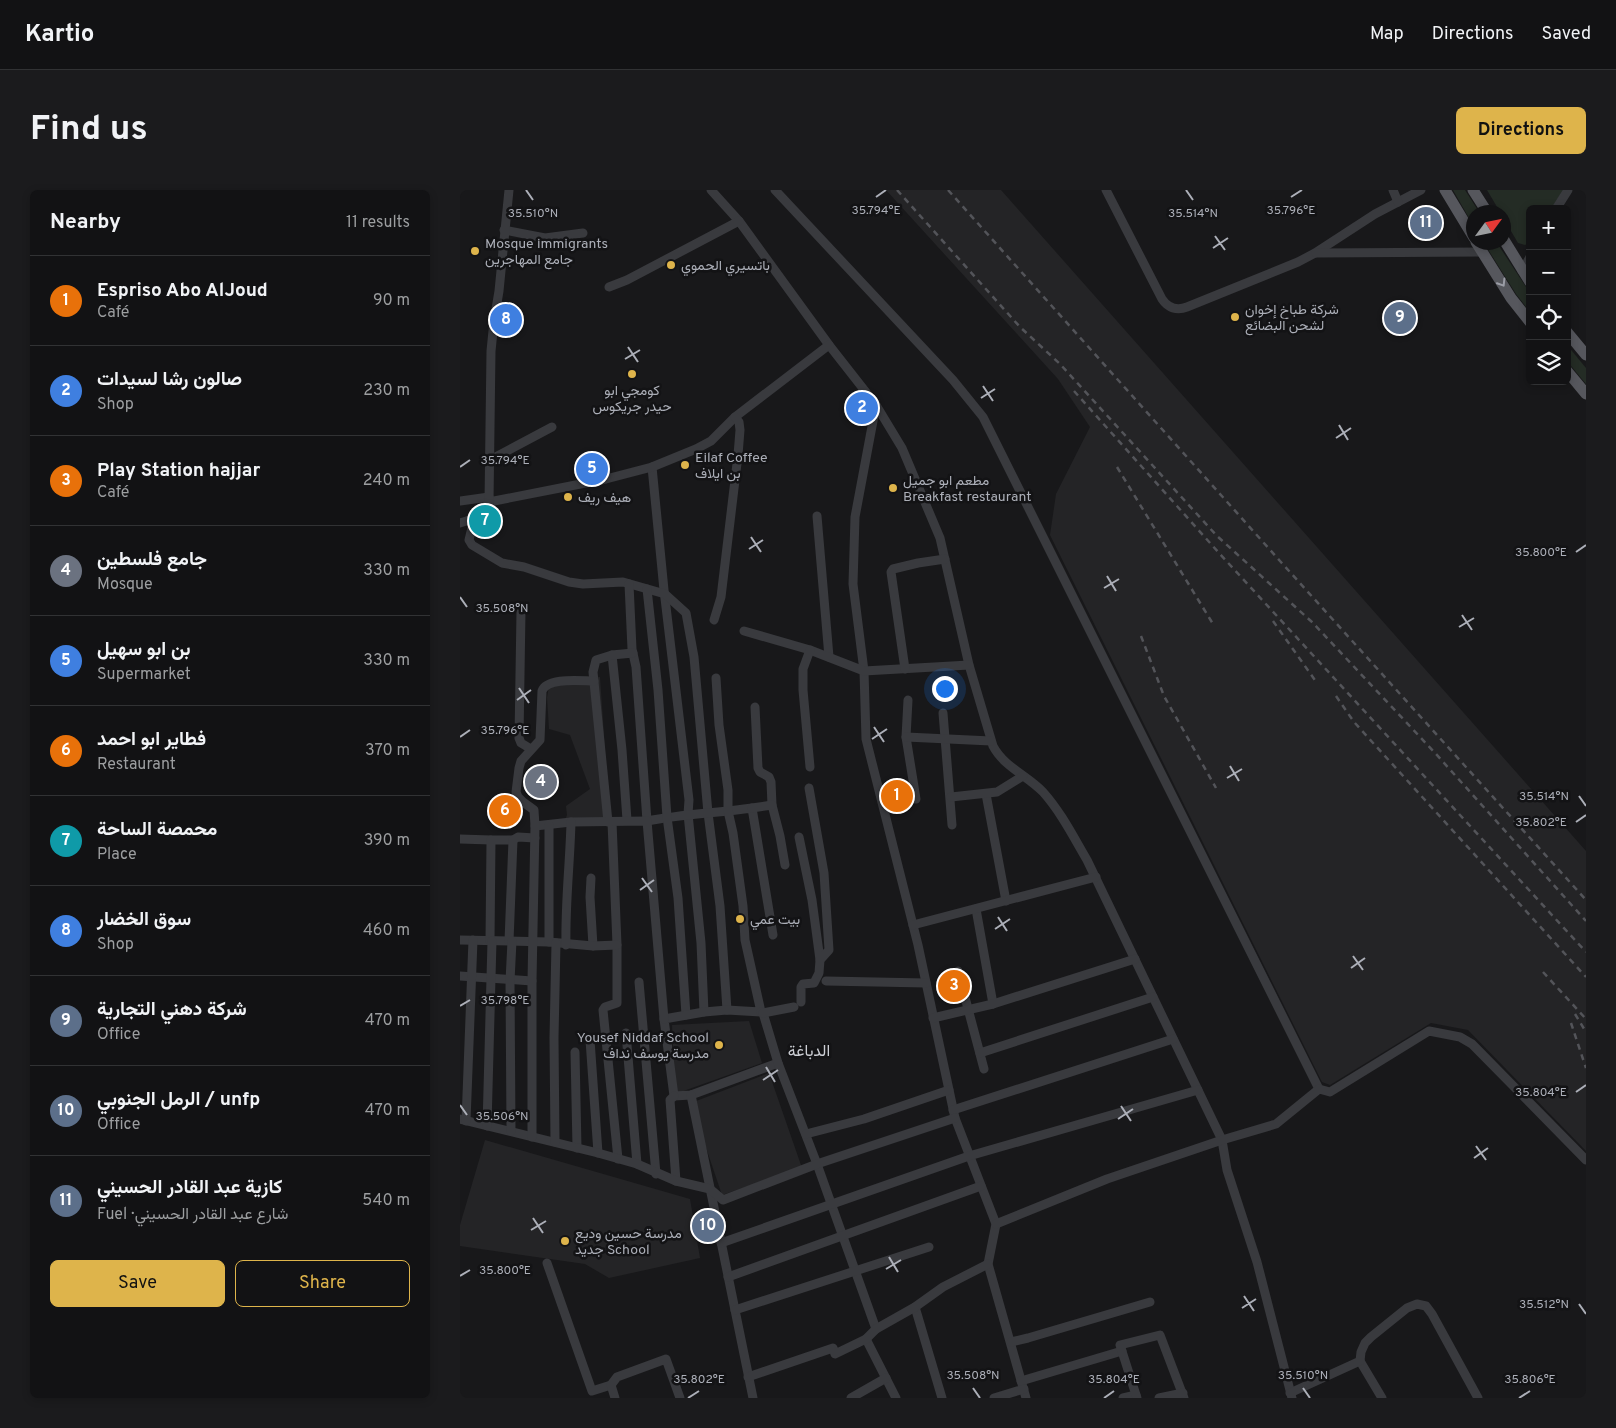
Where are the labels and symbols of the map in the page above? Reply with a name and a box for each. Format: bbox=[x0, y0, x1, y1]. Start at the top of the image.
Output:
text: 35.794°E bbox=[851, 203, 901, 219]
text: 35.796°E bbox=[1267, 203, 1315, 219]
pin: 11 bbox=[1410, 204, 1442, 242]
north arrow bbox=[1466, 205, 1511, 250]
text: 35.510°N bbox=[508, 206, 558, 222]
text: 35.514°N bbox=[1168, 206, 1218, 222]
place label: Mosque immigrants جامع المهاجرين bbox=[485, 236, 608, 270]
marker: Mosque immigrants جامع المهاجرين bbox=[469, 245, 481, 257]
place label: باتسيري الحموي bbox=[681, 258, 770, 277]
marker: باتسيري الحموي bbox=[665, 259, 677, 271]
one-way arrow bbox=[1495, 278, 1505, 287]
pin: 9 bbox=[1384, 299, 1416, 337]
pin: 8 bbox=[490, 301, 522, 339]
place label: شركة طباخ إخوان لشحن البضائع bbox=[1245, 302, 1339, 336]
marker: شركة طباخ إخوان لشحن البضائع bbox=[1229, 311, 1241, 323]
marker: كومجي ابو حيدر جريكوس bbox=[626, 368, 638, 380]
place label: كومجي ابو حيدر جريكوس bbox=[592, 383, 672, 416]
pin: 2 bbox=[846, 389, 878, 427]
pin: 5 bbox=[576, 450, 608, 488]
place label: Eilaf Coffee بن ايلاف bbox=[695, 450, 768, 483]
text: 35.794°E bbox=[480, 453, 530, 469]
marker: Eilaf Coffee بن ايلاف bbox=[679, 459, 691, 471]
place label: مطعم ابو جميل Breakfast restaurant bbox=[903, 473, 1032, 506]
marker: مطعم ابو جميل Breakfast restaurant bbox=[887, 482, 899, 494]
place label: هيف ريف bbox=[578, 490, 632, 507]
marker: هيف ريف bbox=[562, 491, 574, 503]
pin: 7 bbox=[469, 502, 501, 540]
text: 35.800°E bbox=[1515, 545, 1567, 561]
text: 35.508°N bbox=[475, 601, 529, 617]
your location bbox=[932, 676, 958, 702]
text: 35.796°E bbox=[481, 723, 529, 739]
pin: 4 bbox=[525, 763, 557, 801]
pin: 1 bbox=[881, 777, 913, 815]
text: 35.514°N bbox=[1519, 789, 1569, 805]
pin: 6 bbox=[489, 792, 521, 830]
text: 35.802°E bbox=[1515, 815, 1567, 831]
place label: بيت عمي bbox=[750, 912, 800, 931]
marker: بيت عمي bbox=[734, 913, 746, 925]
pin: 3 bbox=[938, 967, 970, 1005]
text: 35.798°E bbox=[480, 993, 530, 1009]
place label: Yousef Niddaf School مدرسة يوسف نداف bbox=[577, 1030, 709, 1063]
marker: Yousef Niddaf School مدرسة يوسف نداف bbox=[713, 1039, 725, 1051]
district label: الدباغة bbox=[788, 1042, 830, 1062]
text: 35.804°E bbox=[1515, 1085, 1567, 1101]
text: 35.506°N bbox=[475, 1109, 529, 1125]
pin: 10 bbox=[692, 1207, 724, 1245]
place label: مدرسة حسين وديع جديد School bbox=[575, 1226, 682, 1259]
marker: مدرسة حسين وديع جديد School bbox=[559, 1235, 571, 1247]
text: 35.800°E bbox=[479, 1263, 531, 1279]
text: 35.512°N bbox=[1519, 1297, 1569, 1313]
text: 35.508°N bbox=[946, 1368, 1000, 1384]
text: 35.510°N bbox=[1278, 1368, 1328, 1384]
text: 35.802°E bbox=[673, 1372, 725, 1388]
text: 35.804°E bbox=[1088, 1372, 1140, 1388]
text: 35.806°E bbox=[1504, 1372, 1556, 1388]

